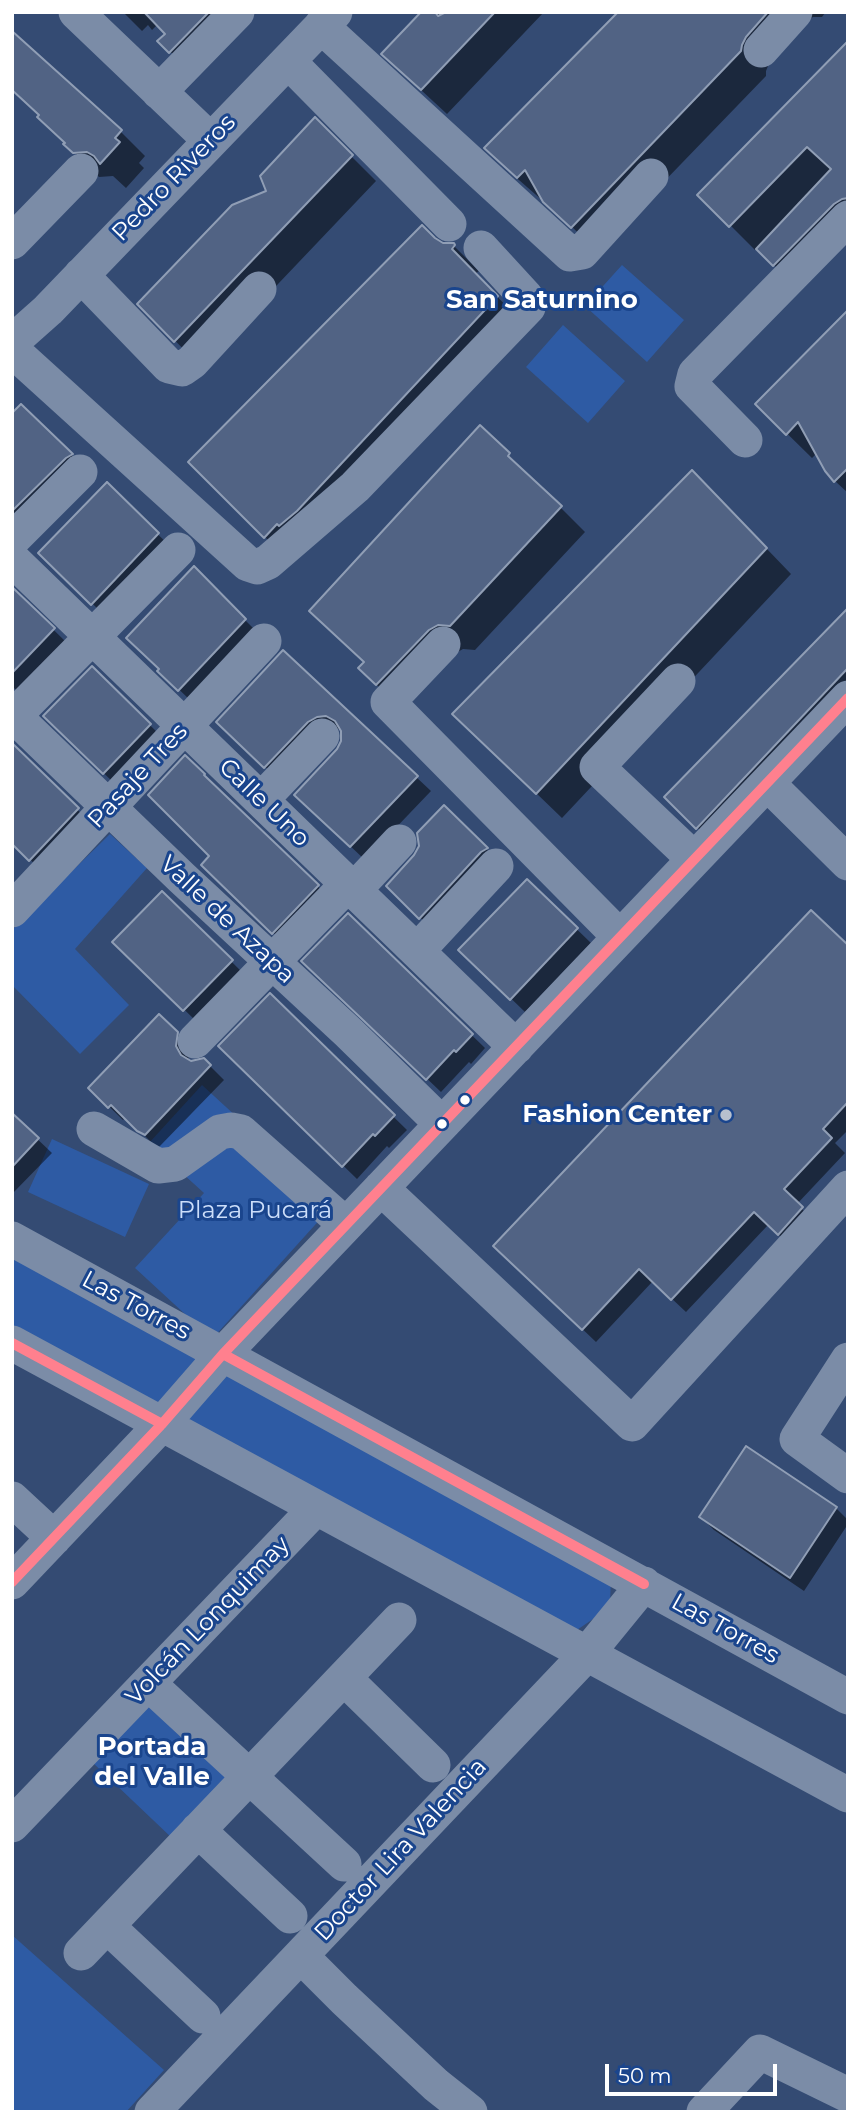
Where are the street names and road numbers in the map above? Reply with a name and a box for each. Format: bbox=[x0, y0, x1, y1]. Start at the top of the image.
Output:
street label: Pedro Riveros bbox=[106, 109, 242, 247]
street label: Pasaje Tres bbox=[82, 717, 194, 835]
street label: Calle Uno bbox=[213, 753, 315, 853]
street label: Valle de Azapa bbox=[153, 850, 301, 990]
street label: Las Torres bbox=[77, 1265, 195, 1347]
street label: Volcán Lonquimay bbox=[120, 1531, 296, 1711]
street label: Las Torres bbox=[666, 1588, 784, 1670]
street label: Doctor Lira Valencia bbox=[309, 1753, 493, 1947]

